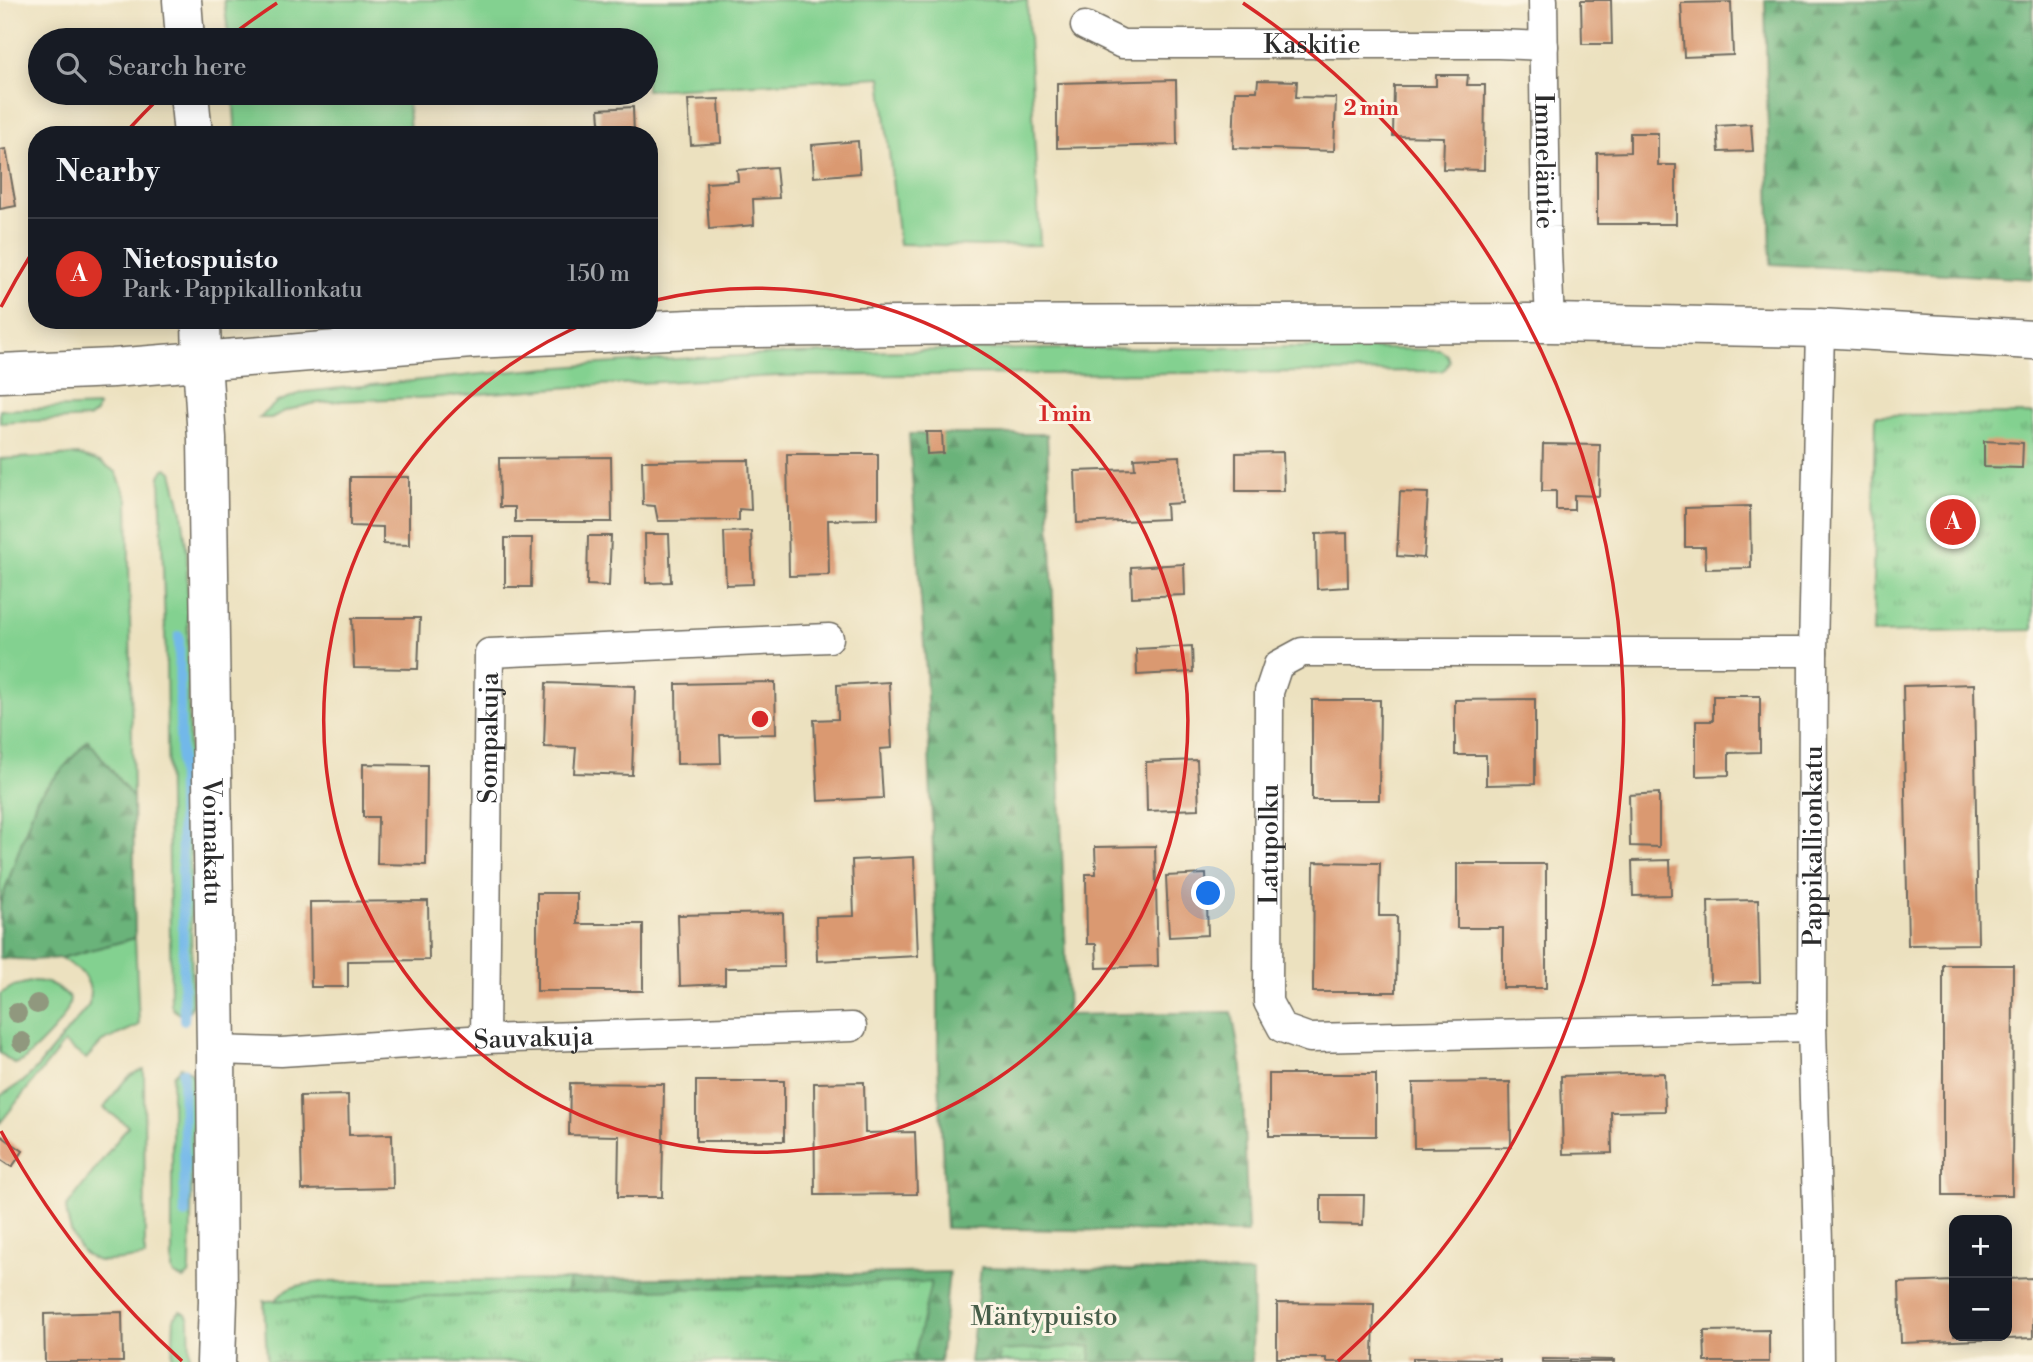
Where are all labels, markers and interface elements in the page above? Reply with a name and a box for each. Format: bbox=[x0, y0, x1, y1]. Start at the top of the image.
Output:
search box bbox=[28, 28, 658, 105]
street label: Kaskitie bbox=[1263, 29, 1361, 61]
icon: search bbox=[52, 48, 90, 86]
text: Search here bbox=[108, 51, 247, 83]
street label: Immeläntie bbox=[1527, 93, 1561, 229]
text: 2 min bbox=[1343, 96, 1399, 122]
text: Nearby bbox=[56, 153, 160, 191]
text: Nietospuisto bbox=[123, 244, 279, 276]
text: A bbox=[71, 260, 87, 288]
text: 150 m bbox=[567, 260, 630, 288]
text: Park · Pappikallionkatu bbox=[123, 276, 362, 304]
text: 1 min bbox=[1039, 402, 1091, 428]
pin: A bbox=[1930, 496, 1976, 548]
street label: Sompakuja bbox=[472, 671, 506, 804]
centre of rings bbox=[748, 707, 772, 731]
street label: Pappikallionkatu bbox=[1797, 745, 1830, 947]
street label: Voimakatu bbox=[195, 777, 229, 906]
street label: Latupolku bbox=[1253, 784, 1286, 905]
your location bbox=[1191, 876, 1225, 910]
street label: Sauvakuja bbox=[473, 1020, 595, 1057]
map controls bbox=[1949, 1215, 2012, 1341]
button: + bbox=[1949, 1215, 2012, 1278]
button: − bbox=[1949, 1278, 2012, 1341]
park label: Mäntypuisto bbox=[970, 1301, 1118, 1333]

